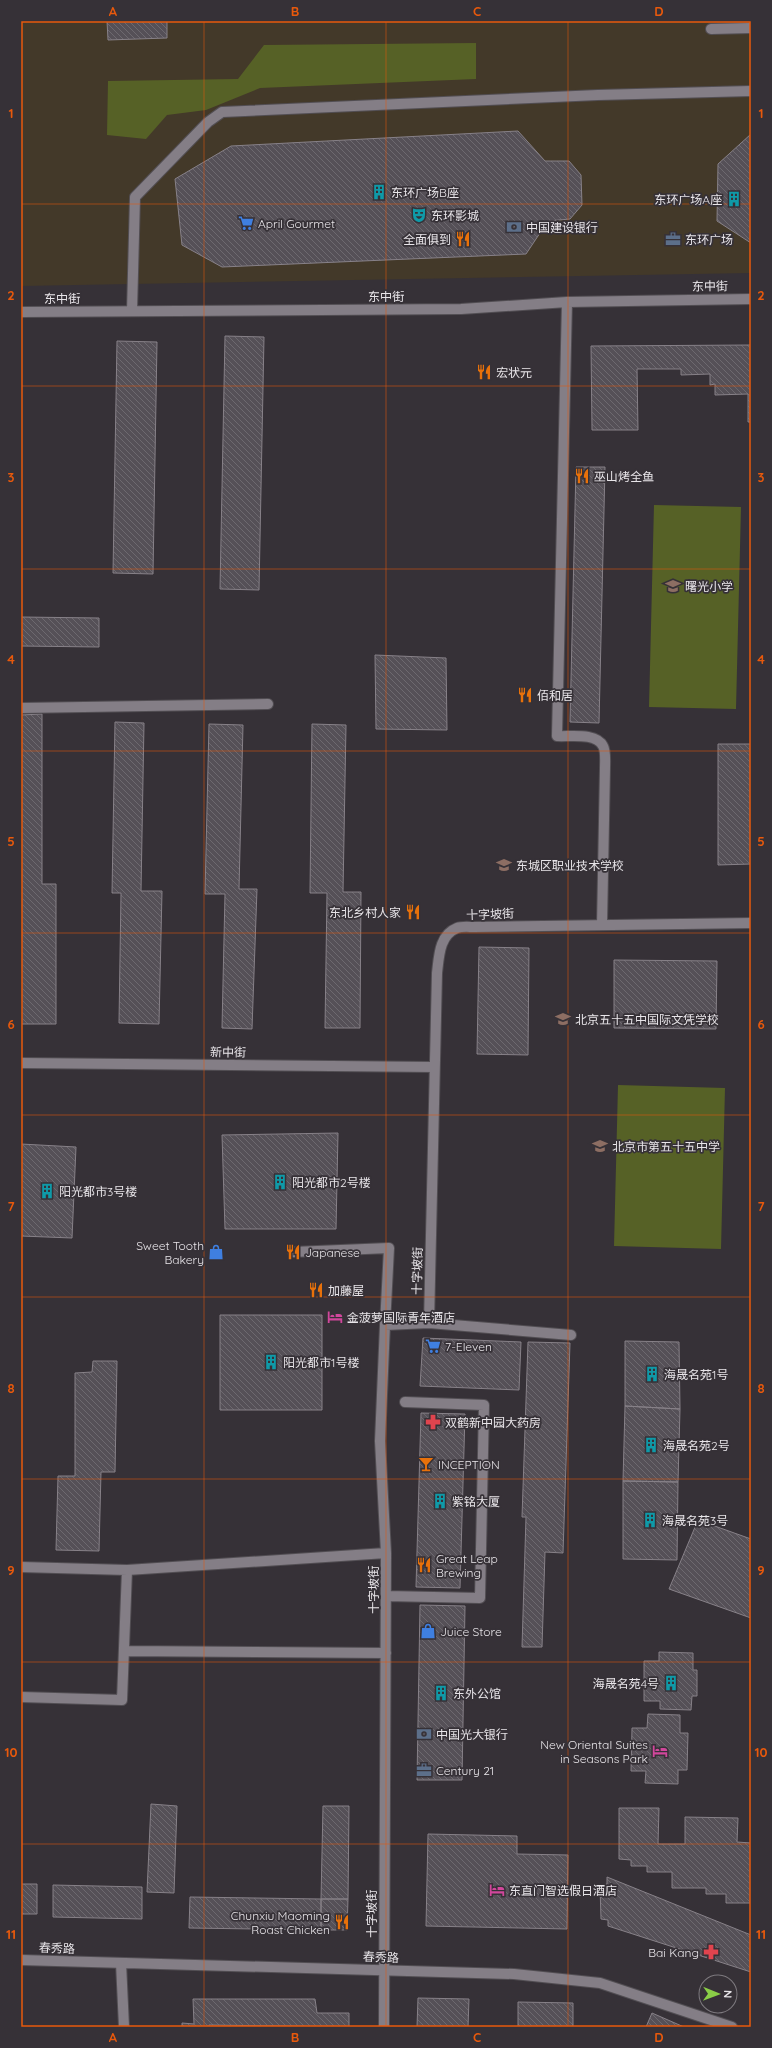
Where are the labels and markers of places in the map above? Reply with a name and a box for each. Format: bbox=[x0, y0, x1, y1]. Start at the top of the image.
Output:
building icon: 东环广场B座 bbox=[370, 183, 388, 201]
place label: 东环广场B座 bbox=[391, 185, 459, 200]
building icon: 东环广场A座 bbox=[725, 190, 743, 208]
place label: 东环广场A座 bbox=[654, 192, 722, 207]
theatre icon: 东环影城 bbox=[410, 206, 428, 224]
place label: 东环影城 bbox=[431, 208, 479, 223]
supermarket icon: April Gourmet bbox=[237, 214, 255, 232]
place label: April Gourmet bbox=[258, 216, 335, 231]
bank icon: 中国建设银行 bbox=[505, 218, 523, 236]
place label: 中国建设银行 bbox=[526, 220, 598, 235]
restaurant icon: 全面俱到 bbox=[454, 230, 472, 248]
office icon: 东环广场 bbox=[664, 230, 682, 248]
place label: 全面俱到 bbox=[403, 232, 451, 247]
place label: 东环广场 bbox=[685, 232, 733, 247]
restaurant icon: 宏状元 bbox=[475, 363, 493, 381]
place label: 宏状元 bbox=[496, 365, 532, 380]
restaurant icon: 巫山烤全鱼 bbox=[573, 467, 591, 485]
place label: 巫山烤全鱼 bbox=[594, 469, 654, 484]
school or university icon: 曙光小学 bbox=[664, 577, 682, 595]
place label: 曙光小学 bbox=[685, 579, 733, 594]
restaurant icon: 佰和居 bbox=[516, 686, 534, 704]
place label: 佰和居 bbox=[537, 688, 573, 703]
school or university icon: 东城区职业技术学校 bbox=[495, 856, 513, 874]
place label: 东城区职业技术学校 bbox=[516, 858, 624, 873]
restaurant icon: 东北乡村人家 bbox=[404, 903, 422, 921]
place label: 东北乡村人家 bbox=[329, 905, 401, 920]
school or university icon: 北京五十五中国际文凭学校 bbox=[554, 1010, 572, 1028]
place label: 北京五十五中国际文凭学校 bbox=[575, 1012, 719, 1027]
school or university icon: 北京市第五十五中学 bbox=[591, 1137, 609, 1155]
place label: 北京市第五十五中学 bbox=[612, 1139, 720, 1154]
building icon: 阳光都市2号楼 bbox=[271, 1173, 289, 1191]
place label: 阳光都市2号楼 bbox=[292, 1175, 371, 1190]
building icon: 阳光都市3号楼 bbox=[38, 1182, 56, 1200]
place label: 阳光都市3号楼 bbox=[59, 1184, 137, 1199]
place label: Sweet Tooth Bakery bbox=[136, 1238, 204, 1267]
shop icon: Sweet Tooth Bakery bbox=[207, 1243, 225, 1261]
restaurant icon: Japanese bbox=[284, 1243, 302, 1261]
place label: Japanese bbox=[305, 1245, 360, 1260]
restaurant icon: 加藤屋 bbox=[307, 1281, 325, 1299]
place label: 加藤屋 bbox=[328, 1283, 364, 1298]
hotel icon: 金菠萝国际青年酒店 bbox=[326, 1308, 344, 1326]
place label: 金菠萝国际青年酒店 bbox=[347, 1310, 455, 1325]
supermarket icon: 7-Eleven bbox=[424, 1337, 442, 1355]
place label: 7-Eleven bbox=[445, 1339, 492, 1354]
building icon: 阳光都市1号楼 bbox=[262, 1353, 280, 1371]
place label: 阳光都市1号楼 bbox=[283, 1355, 359, 1370]
building icon: 海晟名苑1号 bbox=[643, 1365, 661, 1383]
place label: 海晟名苑1号 bbox=[664, 1367, 728, 1382]
pharmacy icon: 双鹤新中园大药房 bbox=[424, 1413, 442, 1431]
place label: 双鹤新中园大药房 bbox=[445, 1415, 541, 1430]
building icon: 海晟名苑2号 bbox=[642, 1436, 660, 1454]
place label: 海晟名苑2号 bbox=[663, 1438, 730, 1453]
bar icon: INCEPTION bbox=[417, 1455, 435, 1473]
place label: INCEPTION bbox=[438, 1457, 500, 1472]
building icon: 紫铭大厦 bbox=[431, 1492, 449, 1510]
place label: 紫铭大厦 bbox=[452, 1494, 500, 1509]
building icon: 海晟名苑3号 bbox=[641, 1511, 659, 1529]
place label: 海晟名苑3号 bbox=[662, 1513, 728, 1528]
place label: Great Leap Brewing bbox=[436, 1551, 498, 1580]
restaurant icon: Great Leap Brewing bbox=[415, 1556, 433, 1574]
shop icon: Juice Store bbox=[419, 1622, 437, 1640]
place label: Juice Store bbox=[440, 1624, 502, 1639]
building icon: 海晟名苑4号 bbox=[662, 1674, 680, 1692]
place label: 海晟名苑4号 bbox=[593, 1676, 659, 1691]
building icon: 东外公馆 bbox=[432, 1684, 450, 1702]
place label: 东外公馆 bbox=[453, 1686, 501, 1701]
bank icon: 中国光大银行 bbox=[415, 1725, 433, 1743]
place label: 中国光大银行 bbox=[436, 1727, 508, 1742]
place label: New Oriental Suites in Seasons Park bbox=[540, 1737, 648, 1766]
hotel icon: New Oriental Suites in Seasons Park bbox=[651, 1742, 669, 1760]
office icon: Century 21 bbox=[415, 1761, 433, 1779]
place label: Century 21 bbox=[436, 1763, 494, 1778]
hotel icon: 东直门智选假日酒店 bbox=[488, 1881, 506, 1899]
place label: 东直门智选假日酒店 bbox=[509, 1883, 617, 1898]
place label: Chunxiu Maoming Roast Chicken bbox=[231, 1908, 330, 1937]
restaurant icon: Chunxiu Maoming Roast Chicken bbox=[333, 1913, 351, 1931]
pharmacy icon: Bai Kang bbox=[702, 1943, 720, 1961]
place label: Bai Kang bbox=[648, 1945, 699, 1960]

